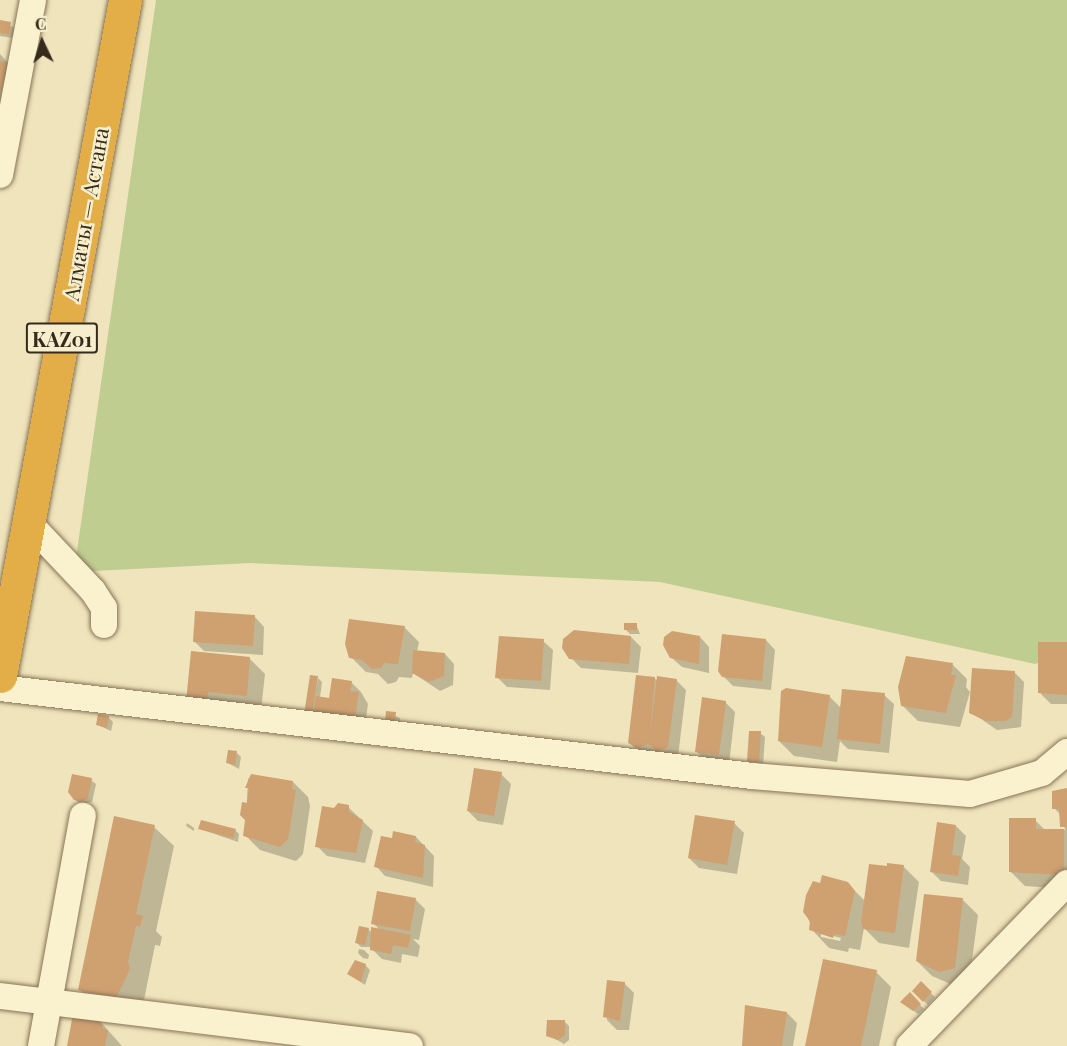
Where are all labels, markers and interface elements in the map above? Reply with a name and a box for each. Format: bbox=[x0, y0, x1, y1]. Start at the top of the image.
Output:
north arrow bbox=[12, 12, 72, 72]
text: С bbox=[34, 13, 47, 34]
street label: Алматы — Астана bbox=[57, 126, 113, 302]
road number: KАZ01 bbox=[25, 321, 100, 355]

